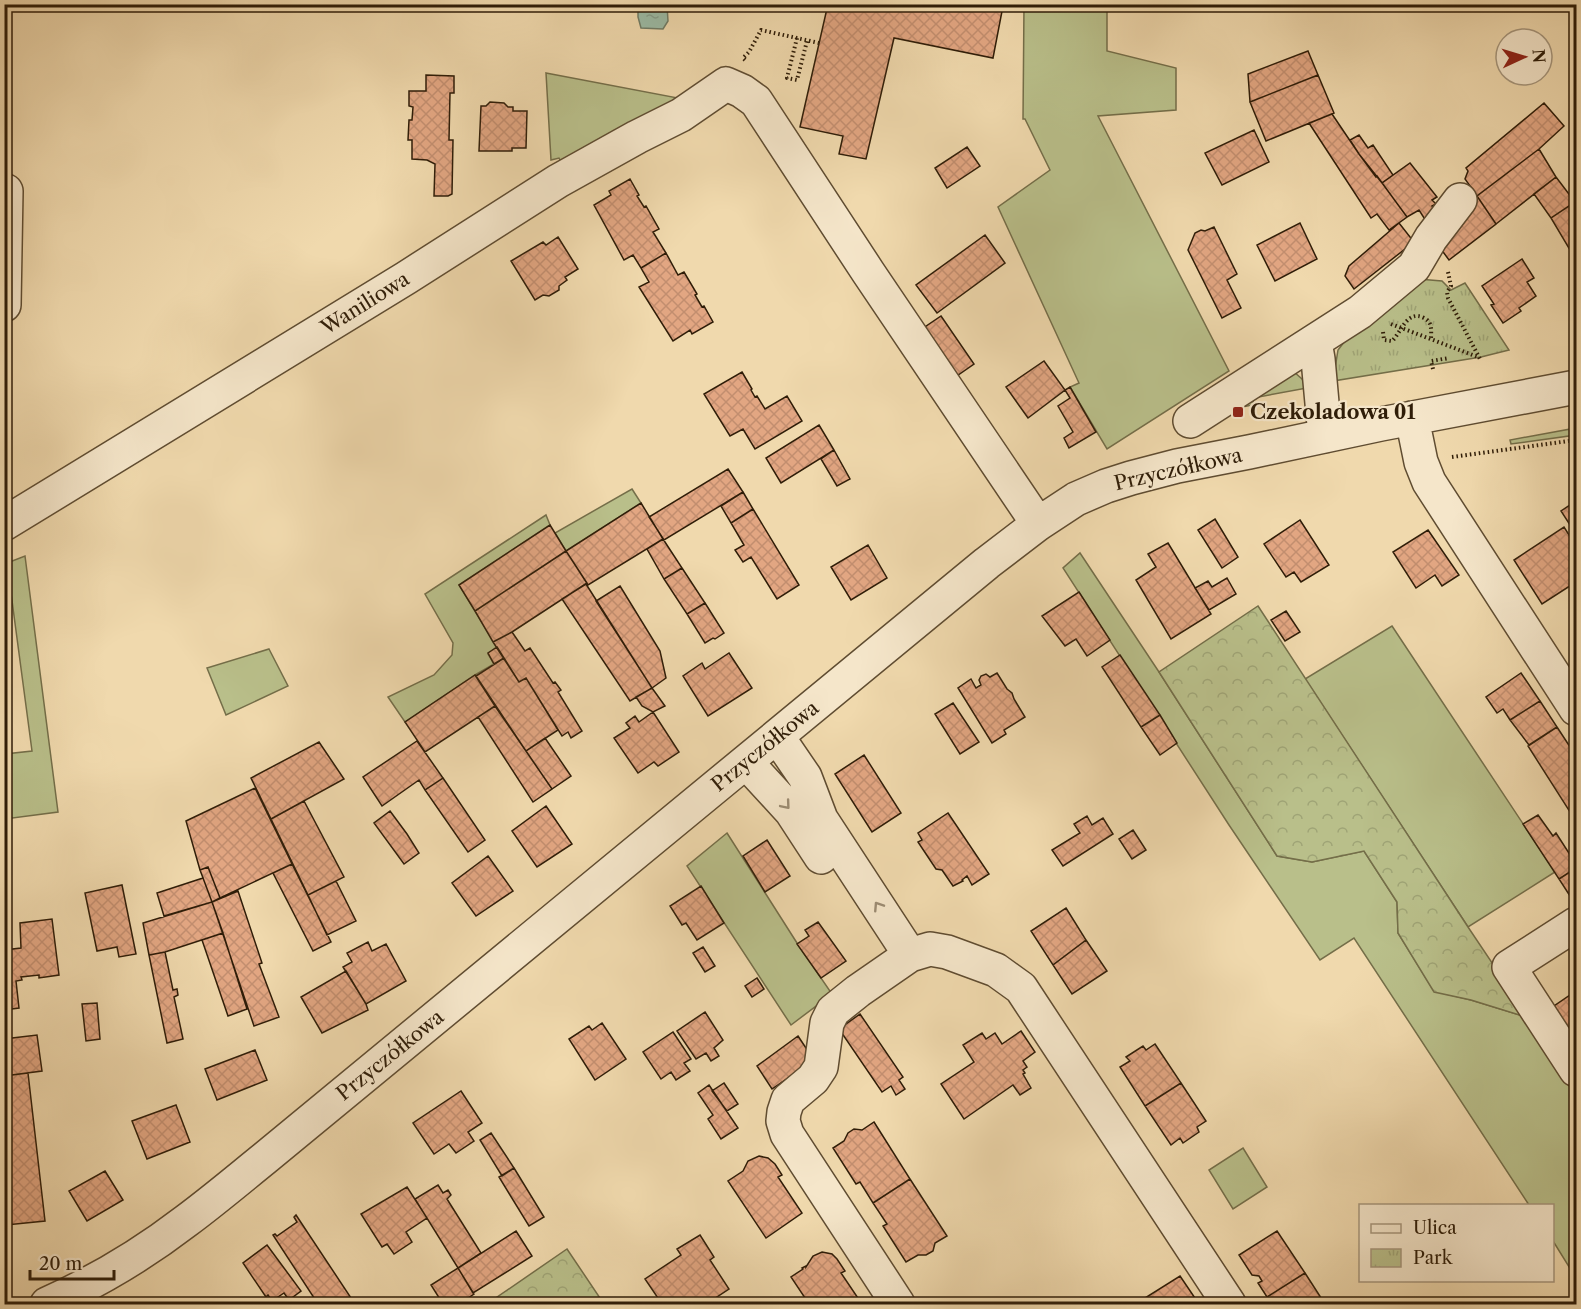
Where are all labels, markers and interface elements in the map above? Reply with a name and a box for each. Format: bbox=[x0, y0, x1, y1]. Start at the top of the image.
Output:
north arrow bbox=[1494, 27, 1554, 87]
text: N bbox=[1529, 48, 1549, 64]
street label: Waniliowa bbox=[316, 266, 414, 340]
place label: Czekoladowa 01 bbox=[1250, 400, 1416, 424]
marker: Czekoladowa 01 bbox=[1231, 405, 1245, 419]
street label: Przyczółkowa bbox=[1112, 443, 1245, 495]
street label: Przyczółkowa bbox=[707, 695, 824, 796]
one-way arrow bbox=[778, 798, 789, 809]
one-way arrow bbox=[874, 901, 885, 912]
street label: Przyczółkowa bbox=[332, 1004, 449, 1105]
legend bbox=[1359, 1204, 1554, 1282]
text: Ulica bbox=[1413, 1217, 1457, 1239]
scale bar bbox=[30, 1243, 114, 1281]
text: Park bbox=[1413, 1247, 1454, 1269]
text: 20 m bbox=[39, 1253, 83, 1275]

